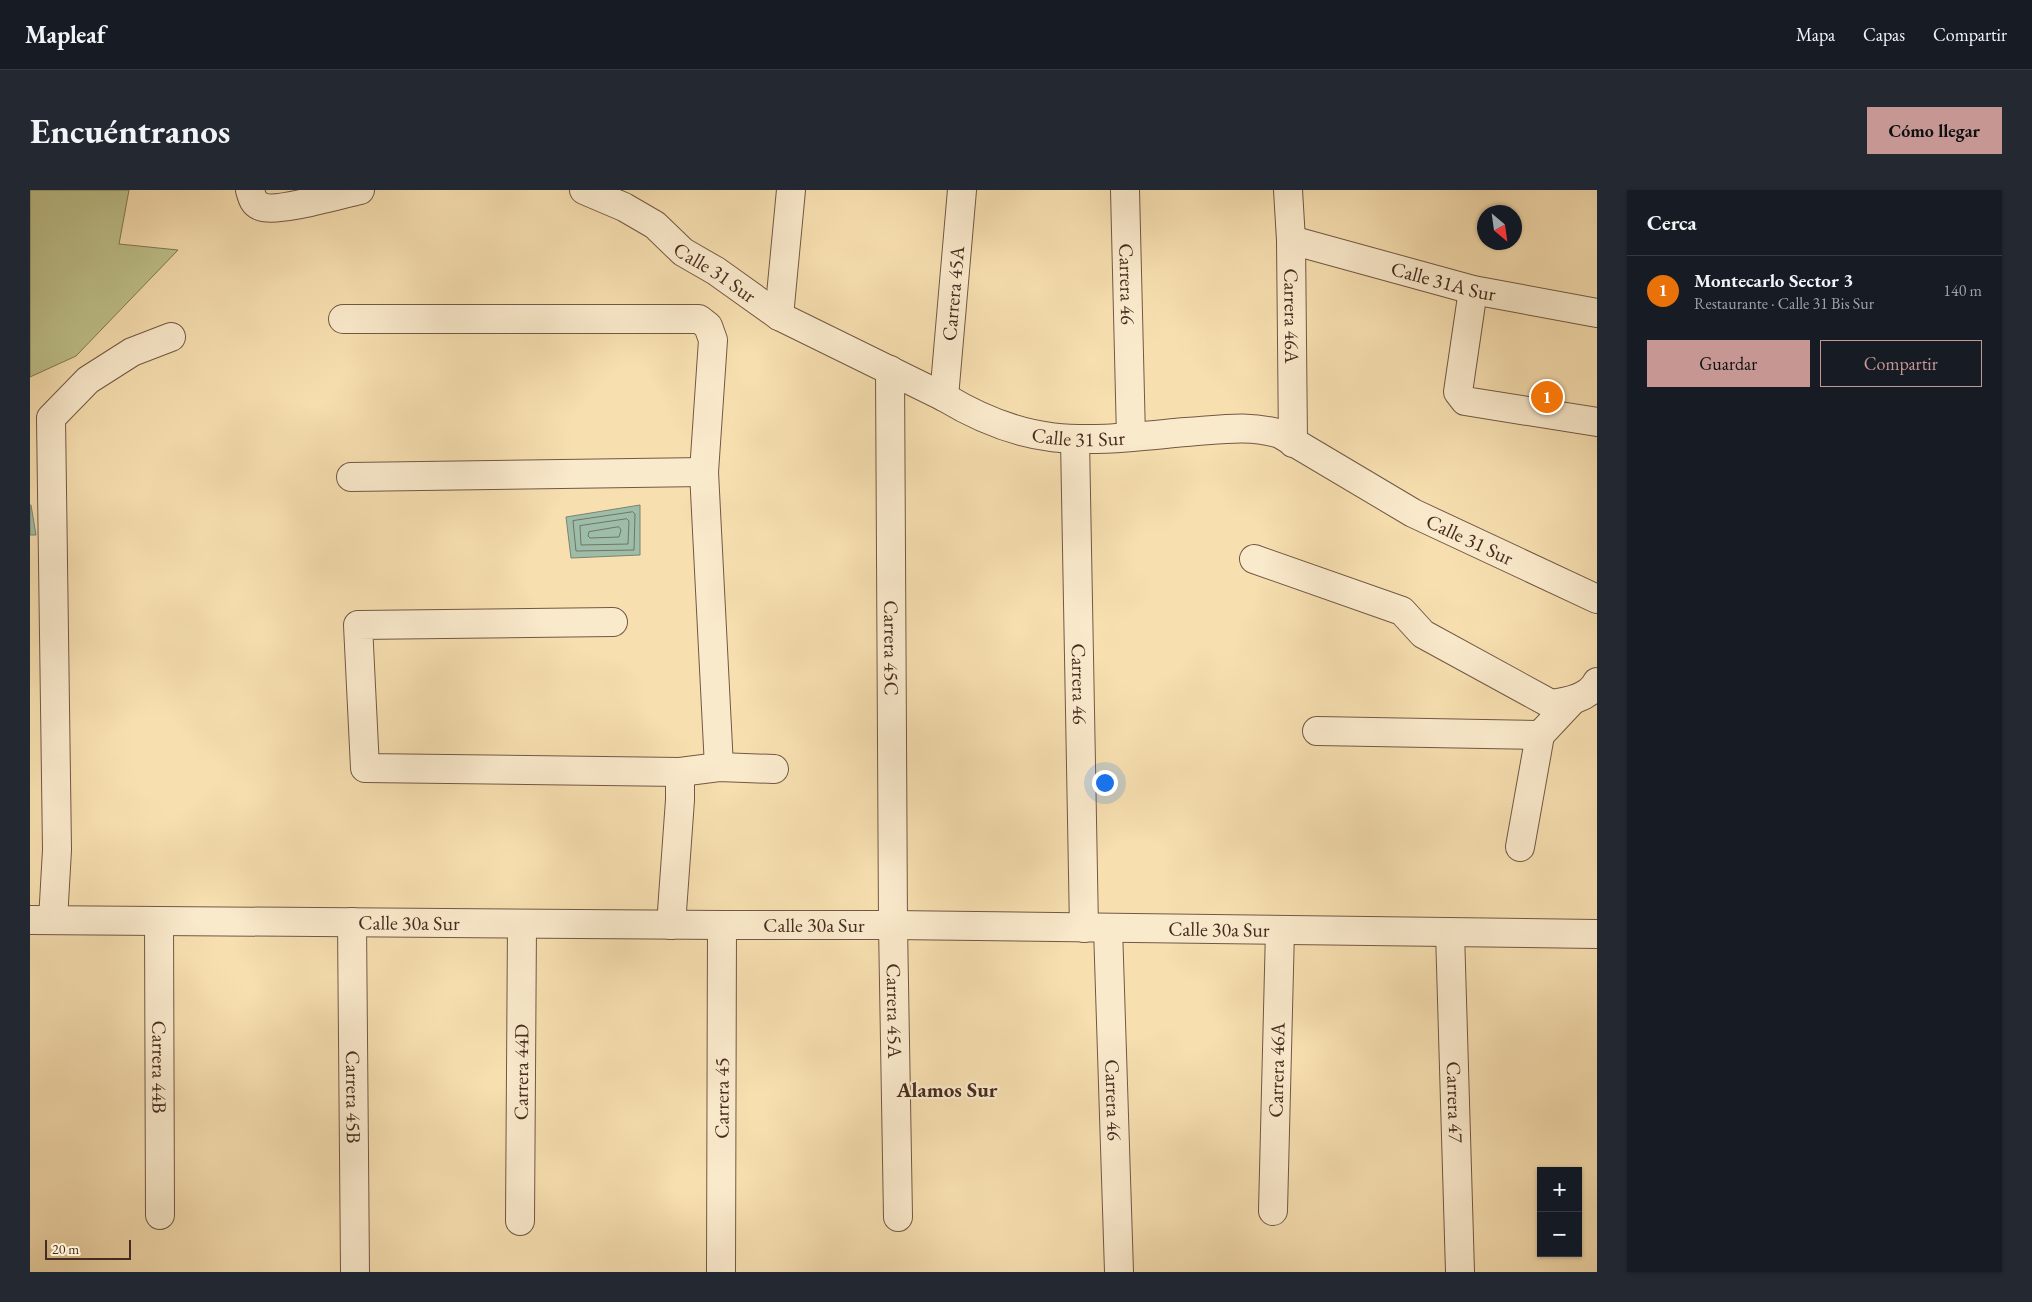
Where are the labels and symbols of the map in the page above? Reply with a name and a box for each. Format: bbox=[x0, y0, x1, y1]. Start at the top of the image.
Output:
north arrow bbox=[1477, 205, 1522, 250]
street label: Calle 31 Sur bbox=[668, 236, 762, 309]
street label: Carrera 46 bbox=[1113, 243, 1141, 325]
street label: Carrera 45A bbox=[936, 245, 970, 342]
street label: Calle 31A Sur bbox=[1388, 255, 1498, 307]
street label: Carrera 46A bbox=[1278, 268, 1305, 364]
pin: 1 bbox=[1531, 378, 1563, 416]
street label: Calle 31 Sur bbox=[1030, 421, 1126, 452]
street label: Calle 31 Sur bbox=[1422, 508, 1518, 571]
street label: Carrera 45C bbox=[878, 600, 905, 696]
street label: Carrera 46 bbox=[1066, 643, 1093, 725]
your location bbox=[1092, 770, 1118, 796]
street label: Calle 30a Sur bbox=[358, 909, 460, 936]
street label: Calle 30a Sur bbox=[763, 912, 865, 938]
street label: Calle 30a Sur bbox=[1168, 916, 1270, 943]
street label: Carrera 45A bbox=[881, 963, 908, 1059]
street label: Carrera 44B bbox=[146, 1020, 173, 1114]
street label: Carrera 46A bbox=[1262, 1022, 1291, 1118]
street label: Carrera 44D bbox=[508, 1024, 534, 1120]
street label: Carrera 45B bbox=[340, 1050, 367, 1144]
street label: Carrera 45 bbox=[708, 1057, 735, 1139]
street label: Carrera 46 bbox=[1099, 1059, 1128, 1141]
street label: Carrera 47 bbox=[1441, 1061, 1469, 1143]
district label: Alamos Sur bbox=[896, 1076, 998, 1103]
scale bar bbox=[45, 1237, 131, 1260]

